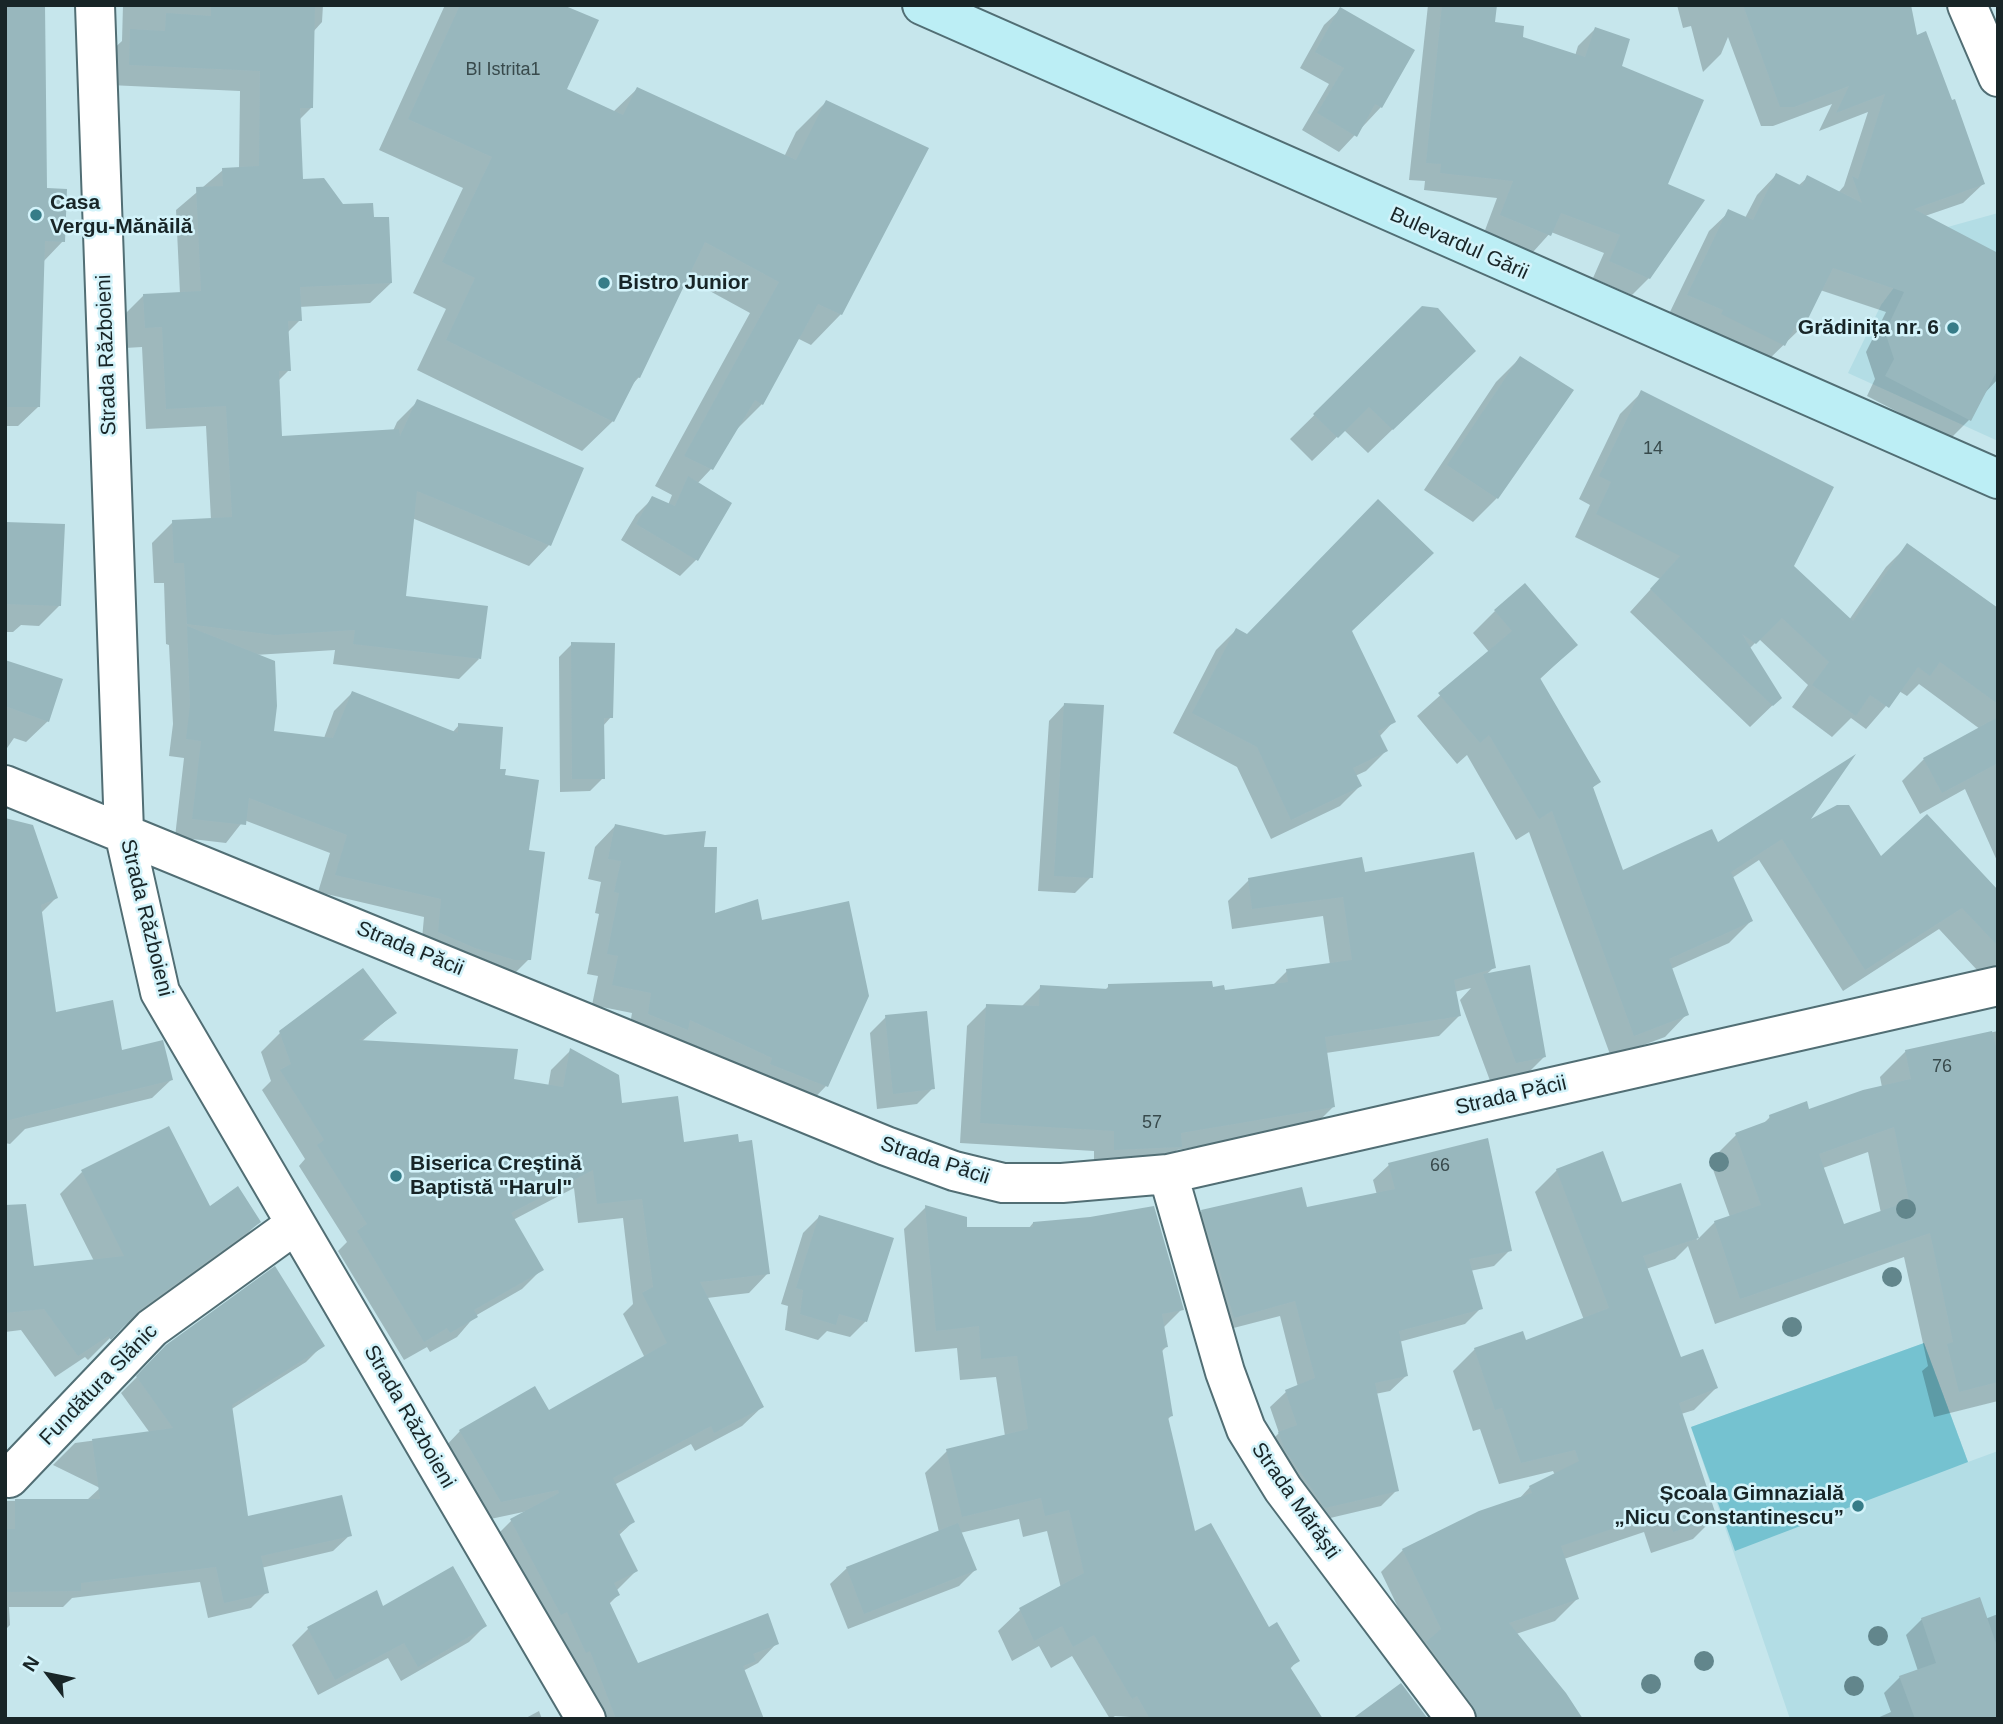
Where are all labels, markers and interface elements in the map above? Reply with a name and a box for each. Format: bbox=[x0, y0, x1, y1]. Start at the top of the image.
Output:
house number: Bl Istrita1 bbox=[465, 59, 541, 81]
place label: Casa Vergu-Mănăilă bbox=[50, 190, 192, 240]
street label: Bulevardul Gării bbox=[1386, 202, 1532, 286]
marker: Casa Vergu-Mănăilă bbox=[28, 207, 44, 223]
place label: Bistro Junior bbox=[618, 270, 749, 296]
street label: Strada Războieni bbox=[92, 274, 122, 436]
marker: Bistro Junior bbox=[596, 275, 612, 291]
place label: Grădinița nr. 6 bbox=[1798, 315, 1939, 341]
marker: Grădinița nr. 6 bbox=[1945, 320, 1961, 336]
house number: 14 bbox=[1643, 438, 1663, 460]
street label: Strada Războieni bbox=[114, 837, 178, 999]
street label: Strada Păcii bbox=[353, 916, 467, 982]
house number: 76 bbox=[1932, 1056, 1952, 1078]
street label: Strada Păcii bbox=[1453, 1071, 1569, 1121]
house number: 57 bbox=[1142, 1112, 1162, 1134]
street label: Strada Păcii bbox=[877, 1132, 993, 1190]
place label: Biserica Creștină Baptistă "Harul" bbox=[410, 1151, 582, 1201]
house number: 66 bbox=[1430, 1155, 1450, 1177]
marker: Biserica Creștină Baptistă "Harul" bbox=[388, 1168, 404, 1184]
street label: Fundătura Slănic bbox=[35, 1319, 163, 1451]
street label: Strada Războieni bbox=[358, 1341, 460, 1493]
street label: Strada Mărăști bbox=[1246, 1438, 1344, 1564]
place label: Școala Gimnazială „Nicu Constantinescu” bbox=[1614, 1481, 1844, 1531]
marker: Școala Gimnazială „Nicu Constantinescu” bbox=[1850, 1498, 1866, 1514]
north arrow bbox=[14, 1640, 84, 1710]
text: N bbox=[18, 1652, 43, 1675]

